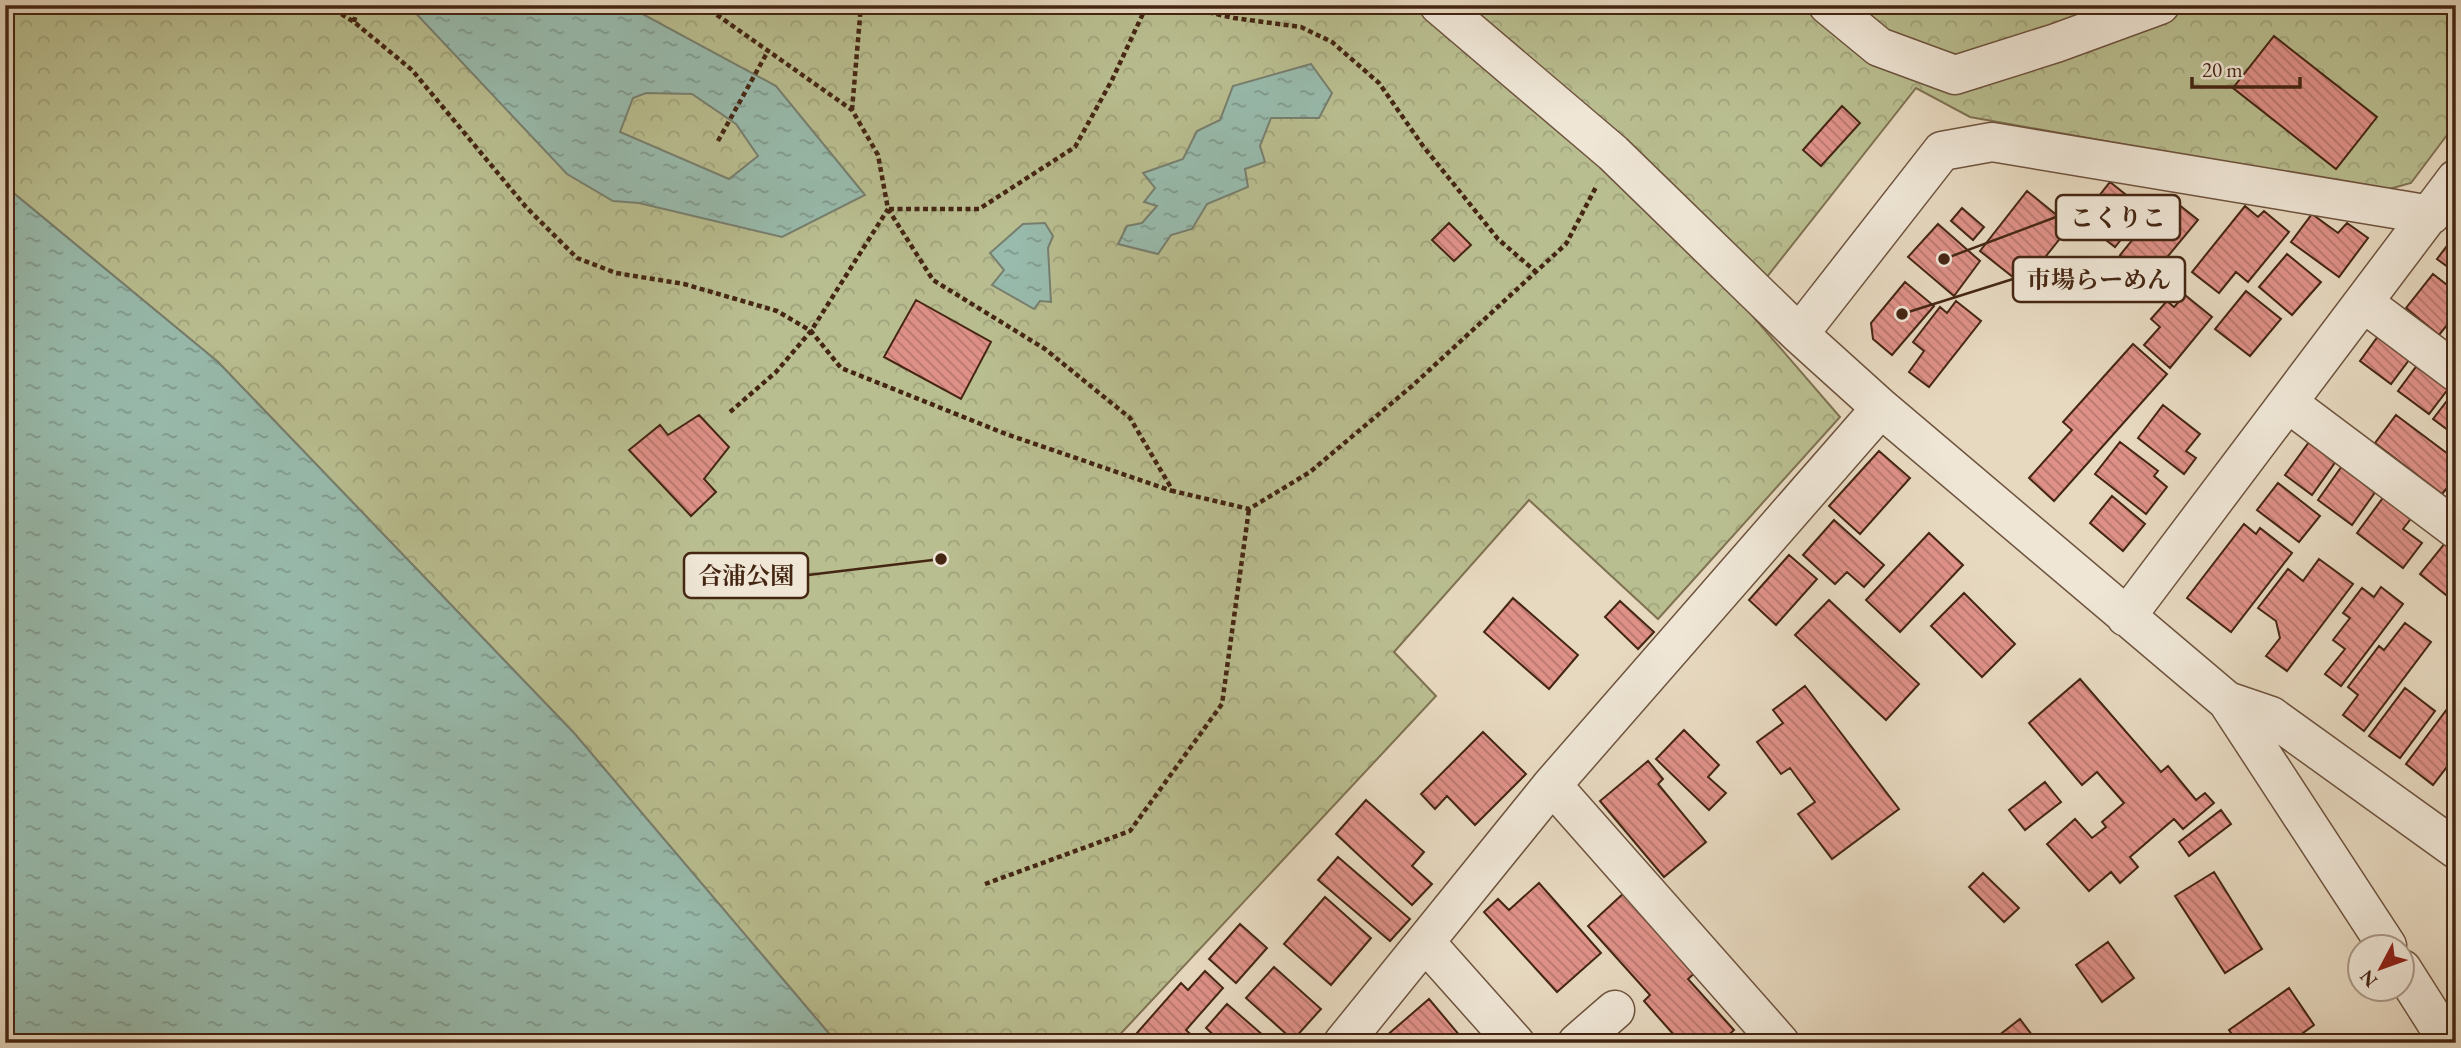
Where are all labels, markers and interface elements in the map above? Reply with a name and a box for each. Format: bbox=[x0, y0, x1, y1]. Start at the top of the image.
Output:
scale bar bbox=[2192, 46, 2300, 90]
text: 20 m bbox=[2202, 56, 2243, 83]
callout: こくりこ bbox=[2056, 195, 2180, 240]
text: こくりこ bbox=[2070, 202, 2166, 233]
callout: 市場らーめん bbox=[2013, 257, 2185, 302]
text: 市場らーめん bbox=[2027, 264, 2171, 295]
callout: 合浦公園 bbox=[684, 553, 808, 598]
text: 合浦公園 bbox=[698, 560, 794, 591]
north arrow bbox=[2346, 932, 2416, 1002]
text: N bbox=[2354, 964, 2383, 993]

